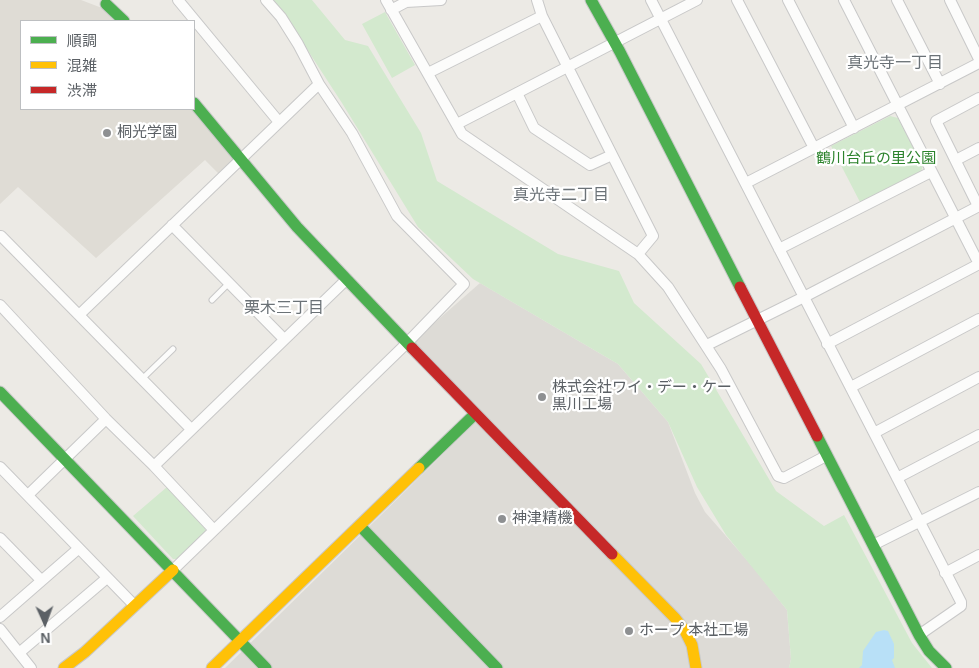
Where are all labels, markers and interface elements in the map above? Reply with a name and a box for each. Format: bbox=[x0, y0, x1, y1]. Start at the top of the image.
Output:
legend bbox=[20, 20, 195, 110]
text: 順調 bbox=[67, 32, 97, 49]
district label: 真光寺一丁目 bbox=[847, 54, 943, 74]
text: 混雑 bbox=[67, 57, 97, 74]
text: 渋滞 bbox=[67, 82, 97, 99]
place label: 桐光学園 bbox=[117, 124, 177, 142]
marker: 桐光学園 bbox=[101, 127, 113, 139]
park label: 鶴川台丘の里公園 bbox=[816, 150, 936, 168]
district label: 真光寺二丁目 bbox=[513, 186, 609, 206]
district label: 栗木三丁目 bbox=[244, 299, 324, 319]
place label: 株式会社ワイ・デー・ケー 黒川工場 bbox=[552, 379, 732, 414]
marker: 株式会社ワイ・デー・ケー 黒川工場 bbox=[536, 391, 548, 403]
place label: 神津精機 bbox=[512, 510, 572, 528]
marker: 神津精機 bbox=[496, 513, 508, 525]
north arrow bbox=[20, 598, 70, 648]
place label: ホープ 本社工場 bbox=[639, 622, 748, 640]
marker: ホープ 本社工場 bbox=[623, 625, 635, 637]
text: N bbox=[40, 630, 51, 646]

